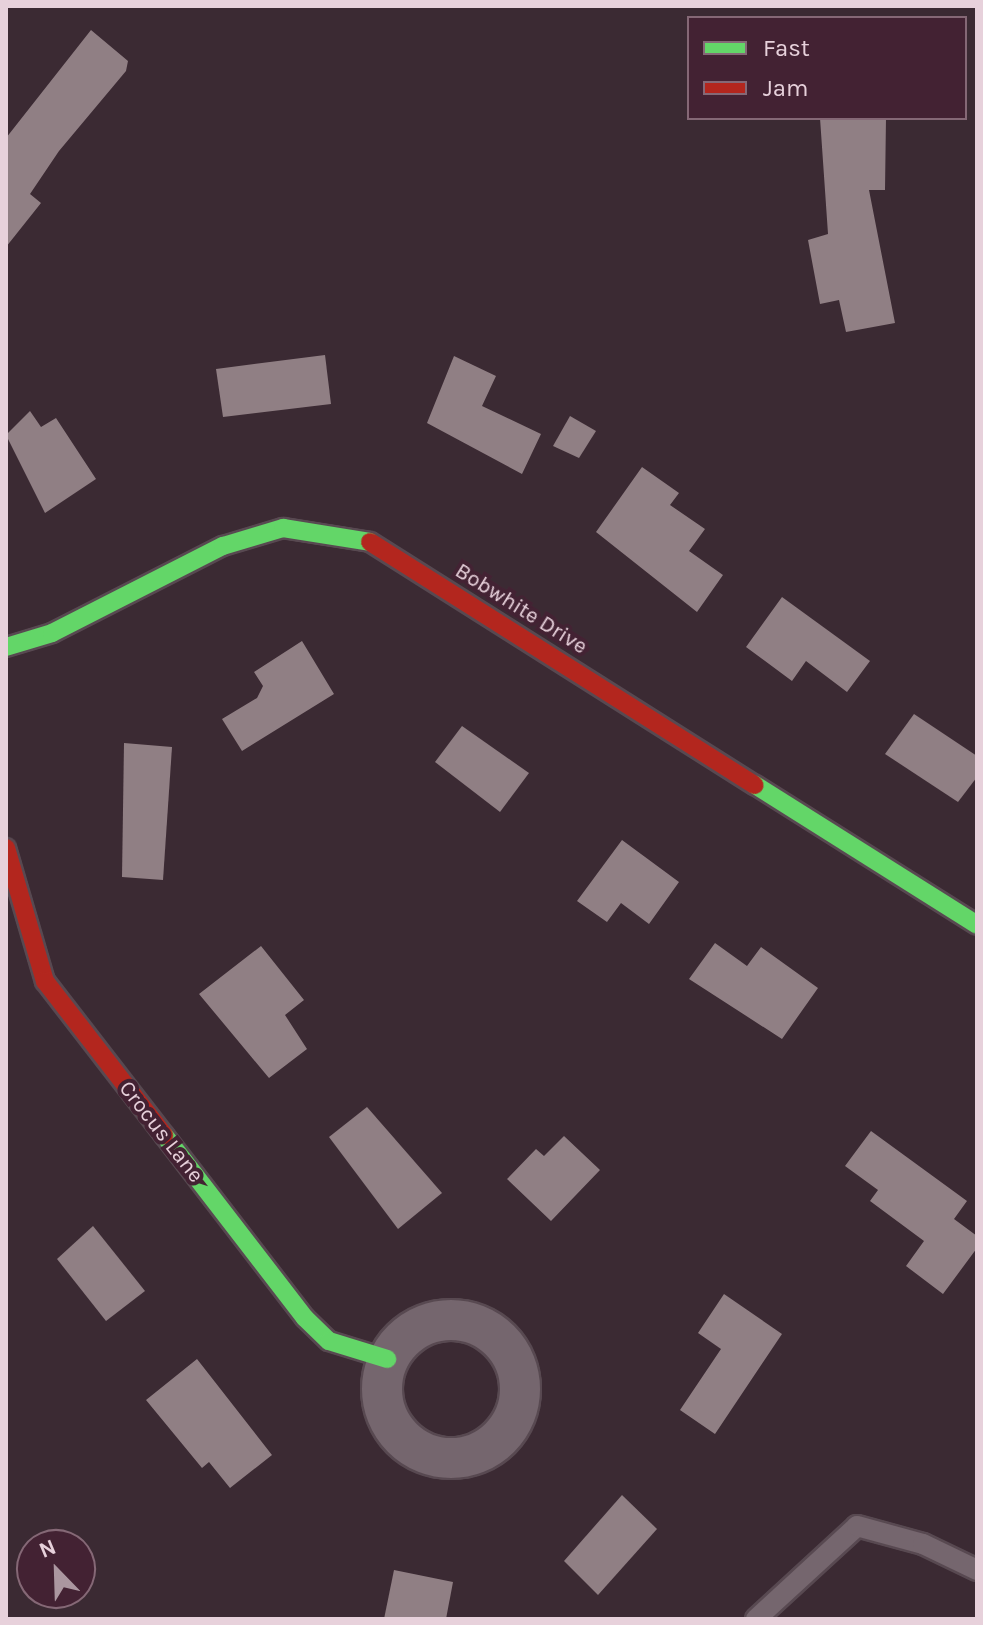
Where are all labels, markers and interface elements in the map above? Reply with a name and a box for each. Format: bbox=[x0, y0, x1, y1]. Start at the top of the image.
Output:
legend bbox=[687, 16, 967, 120]
text: Fast bbox=[763, 34, 810, 62]
text: Jam bbox=[763, 74, 808, 102]
street label: Bobwhite Drive bbox=[450, 558, 592, 660]
street label: Crocus Lane bbox=[113, 1076, 209, 1188]
north arrow bbox=[16, 1529, 96, 1609]
text: N bbox=[35, 1534, 60, 1564]

